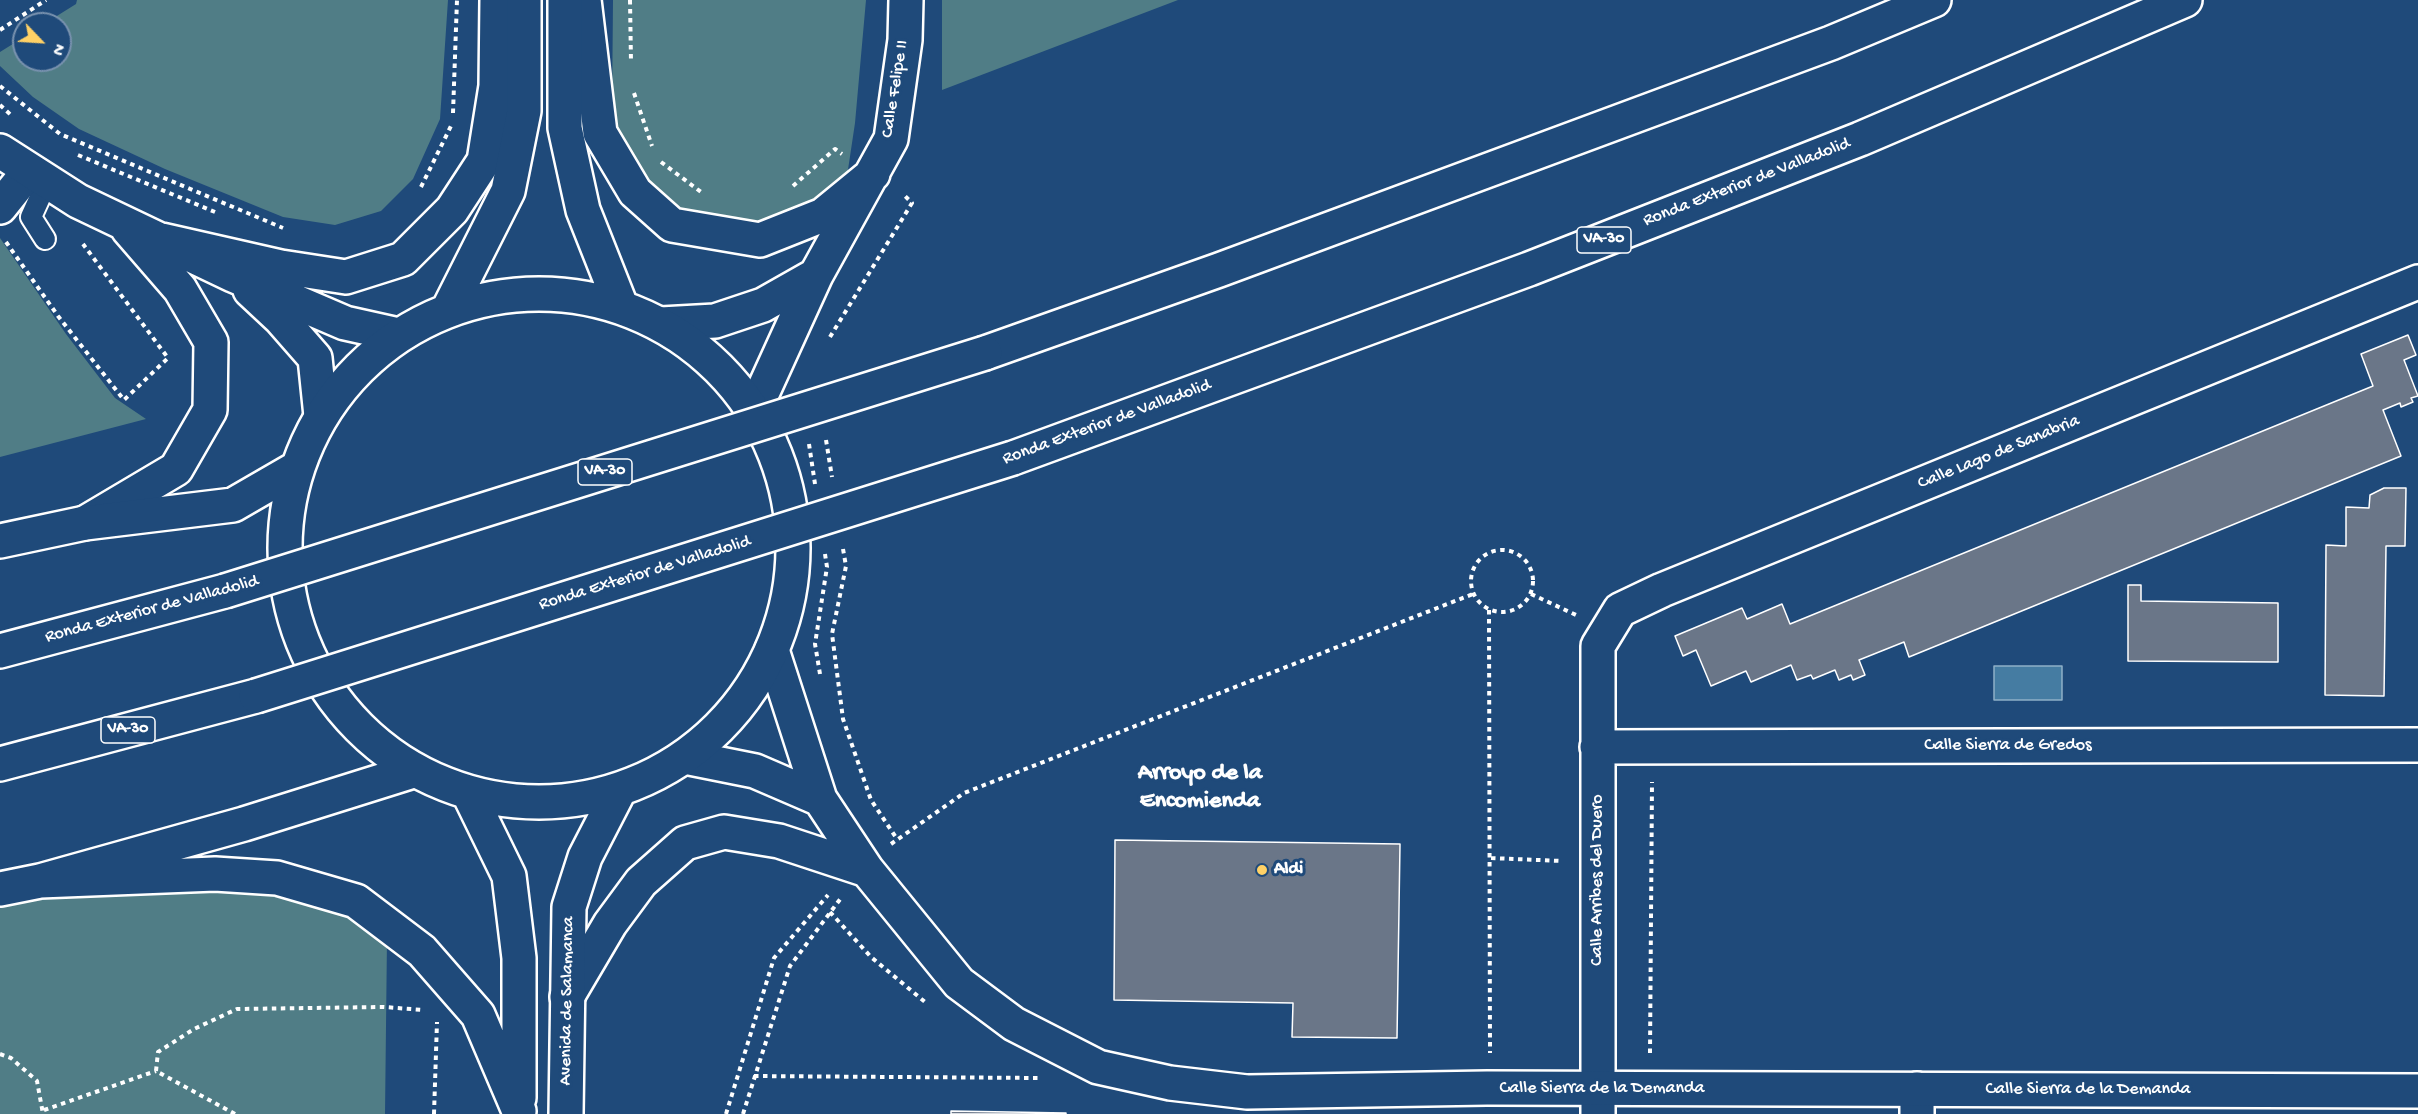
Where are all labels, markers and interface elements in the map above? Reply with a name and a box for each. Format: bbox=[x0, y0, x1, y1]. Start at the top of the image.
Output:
north arrow bbox=[12, 12, 72, 72]
street label: Calle Felipe II bbox=[878, 39, 914, 139]
text: N bbox=[46, 40, 68, 58]
street label: Ronda Exterior de Valladolid bbox=[1640, 133, 1854, 233]
road number: VA-30 bbox=[1577, 227, 1631, 253]
street label: Ronda Exterior de Valladolid bbox=[1000, 375, 1214, 471]
street label: Calle Lago de Sanabria bbox=[1915, 411, 2083, 495]
road number: VA-30 bbox=[578, 459, 632, 485]
street label: Ronda Exterior de Valladolid bbox=[537, 532, 753, 616]
street label: Ronda Exterior de Valladolid bbox=[43, 571, 261, 649]
road number: VA-30 bbox=[101, 717, 155, 743]
street label: Calle Sierra de Gredos bbox=[1924, 735, 2092, 757]
district label: Arroyo de la Encomienda bbox=[1138, 760, 1262, 816]
street label: Calle Arribes del Duero bbox=[1587, 794, 1609, 966]
place label: Aldi bbox=[1274, 859, 1303, 881]
marker: Aldi bbox=[1255, 863, 1269, 877]
street label: Avenida de Salamanca bbox=[556, 916, 580, 1086]
street label: Calle Sierra de la Demanda bbox=[1500, 1078, 1704, 1100]
street label: Calle Sierra de la Demanda bbox=[1986, 1079, 2190, 1101]

